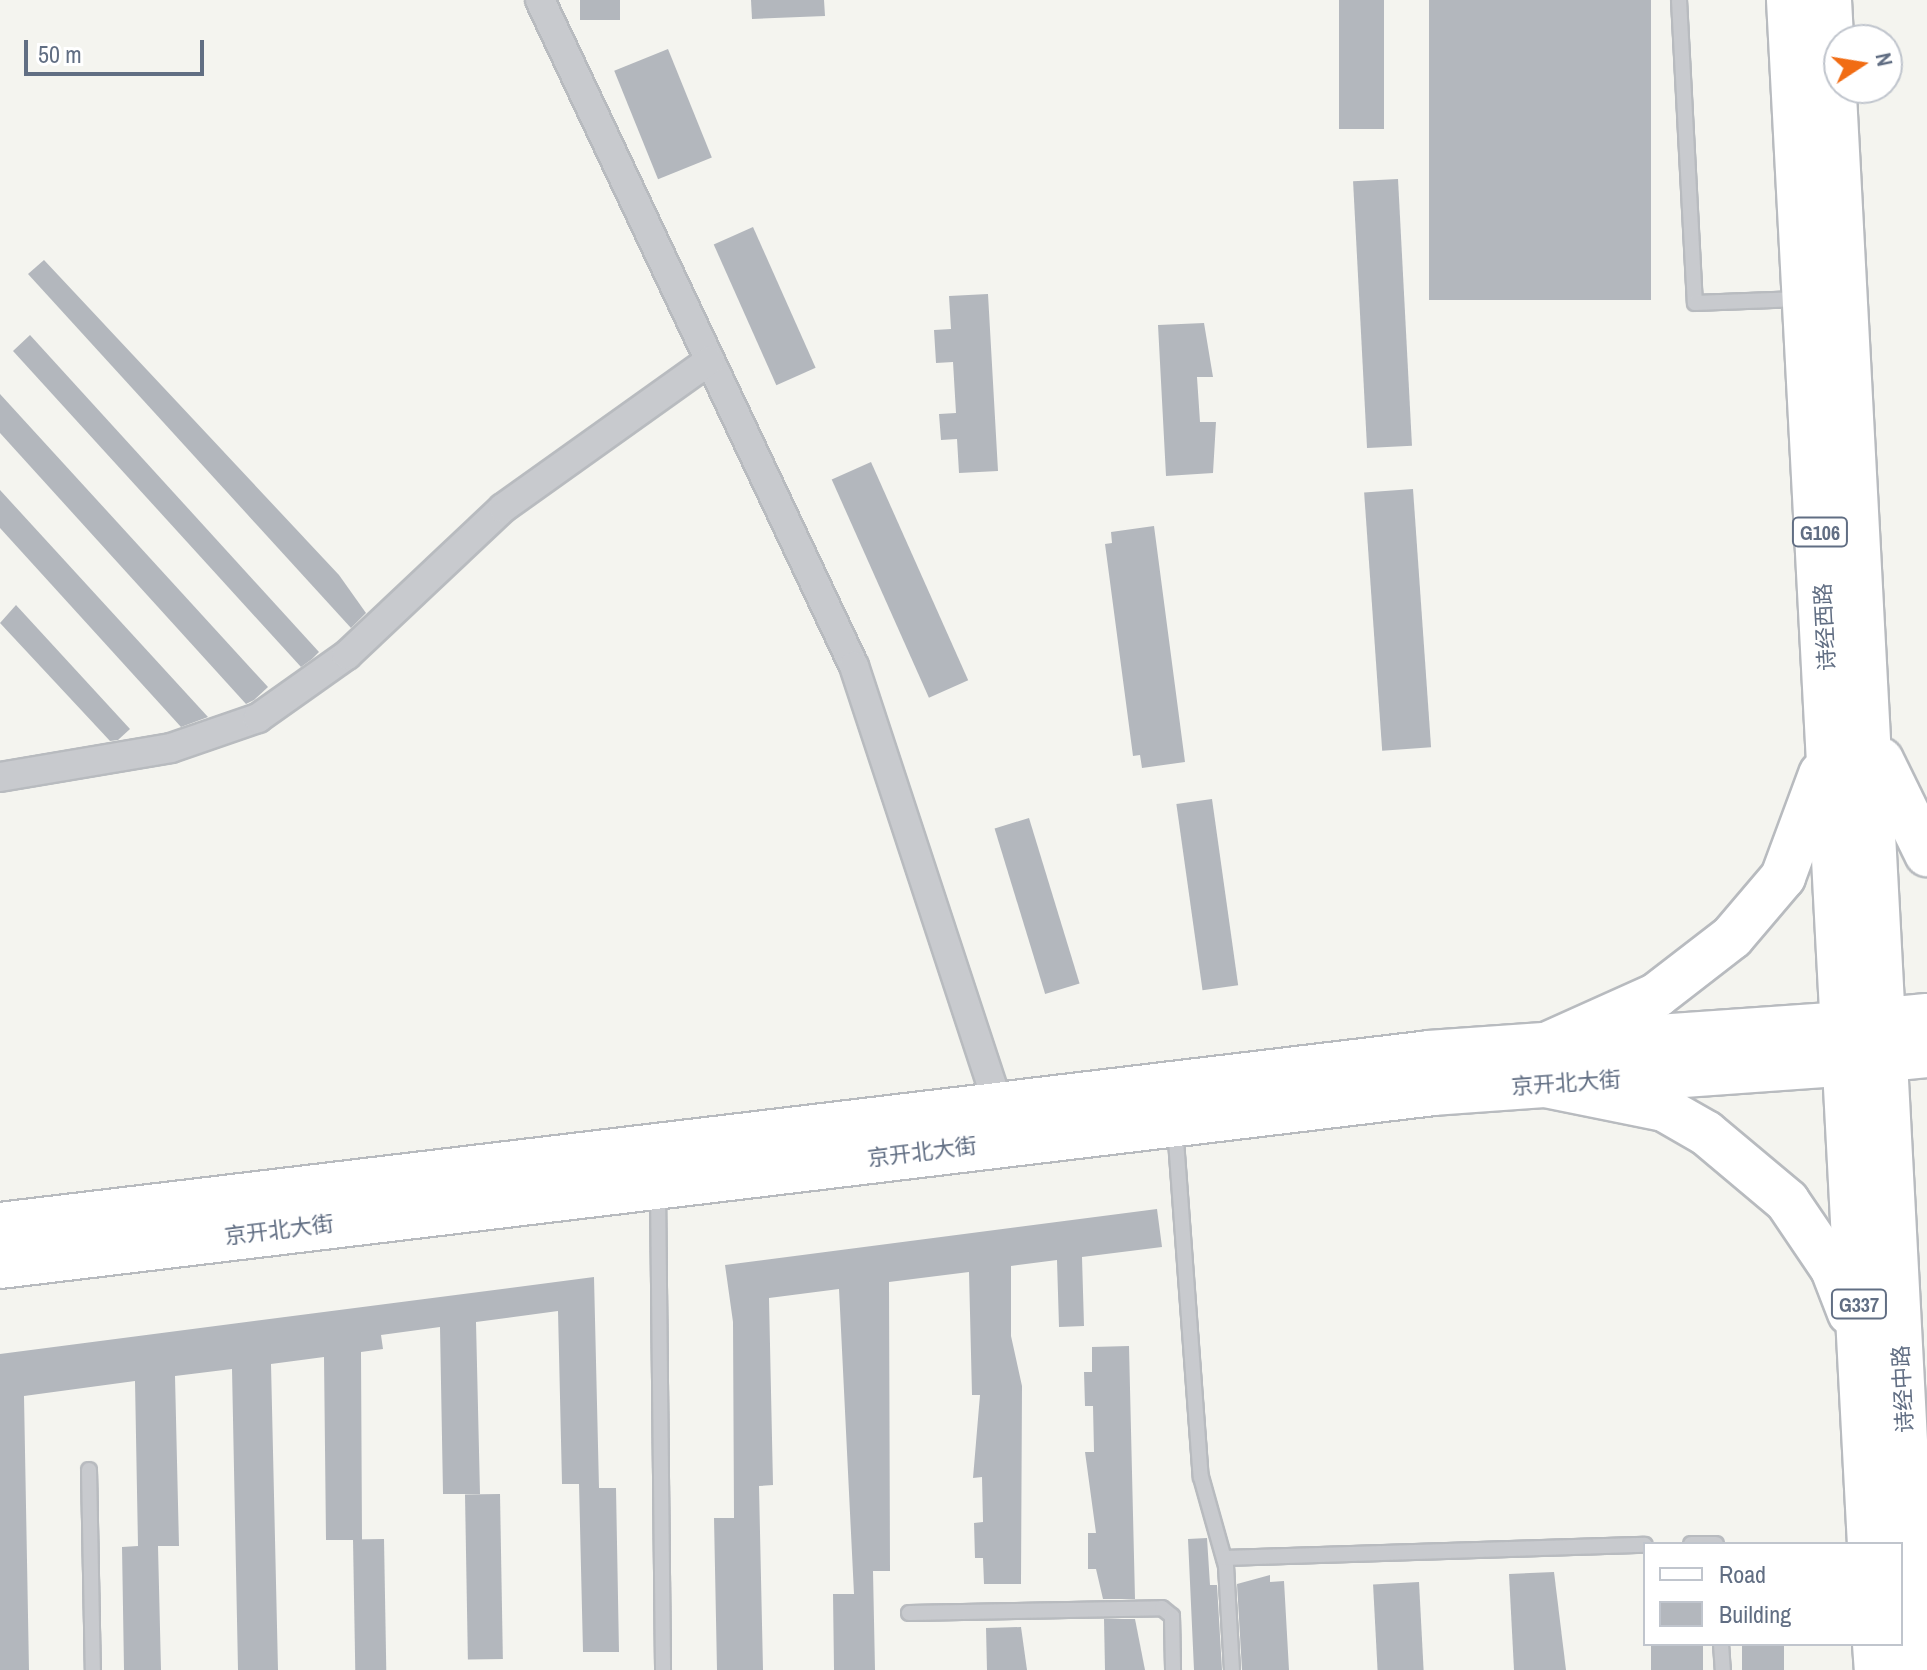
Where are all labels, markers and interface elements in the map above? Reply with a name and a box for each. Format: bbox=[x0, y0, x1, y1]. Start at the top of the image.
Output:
scale bar bbox=[28, 24, 208, 74]
north arrow bbox=[1823, 24, 1903, 104]
text: 50 m bbox=[38, 38, 82, 70]
text: N bbox=[1868, 50, 1901, 69]
road number: G106 bbox=[1790, 516, 1850, 548]
street label: 诗经西路 bbox=[1810, 582, 1840, 672]
street label: 京开北大街 bbox=[1510, 1066, 1622, 1100]
street label: 京开北大街 bbox=[866, 1132, 978, 1172]
street label: 京开北大街 bbox=[223, 1210, 335, 1250]
road number: G337 bbox=[1829, 1288, 1889, 1320]
street label: 诗经中路 bbox=[1888, 1344, 1918, 1434]
legend bbox=[1643, 1542, 1903, 1646]
text: Road bbox=[1719, 1558, 1766, 1590]
text: Building bbox=[1719, 1598, 1791, 1630]

